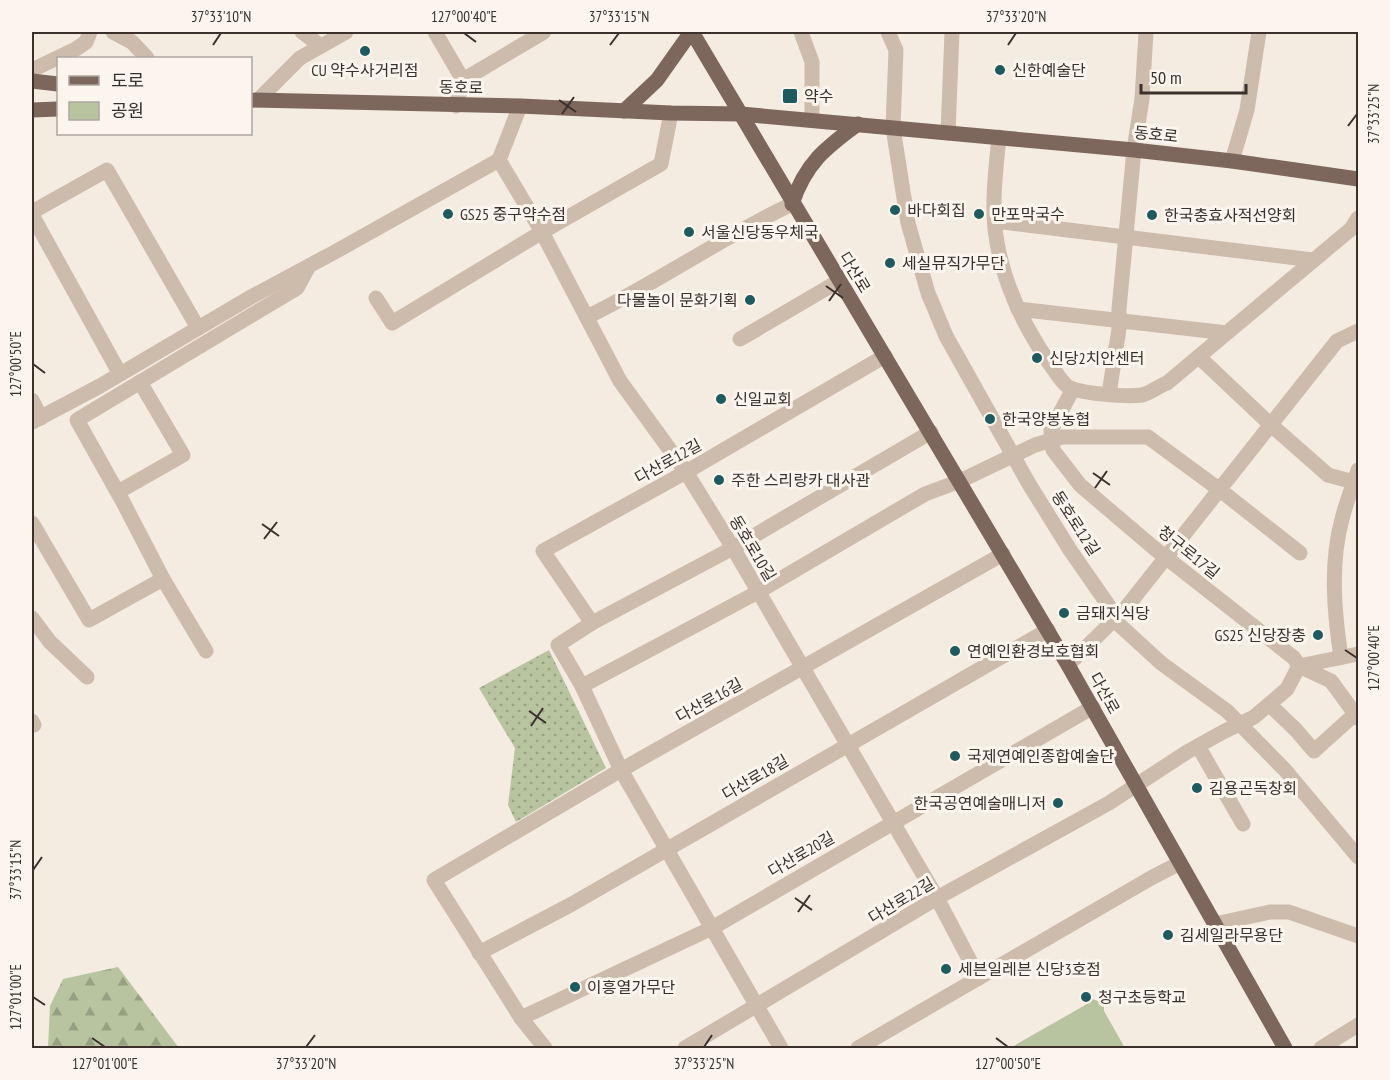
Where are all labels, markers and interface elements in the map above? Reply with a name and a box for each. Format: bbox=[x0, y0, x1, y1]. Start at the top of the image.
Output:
text: 37°33'10"N bbox=[191, 7, 251, 26]
text: 127°00'40"E bbox=[431, 7, 497, 26]
text: 37°33'15"N bbox=[589, 7, 649, 26]
text: 37°33'20"N bbox=[986, 7, 1046, 26]
marker: CU 약수사거리점 bbox=[358, 44, 372, 58]
legend bbox=[57, 57, 252, 135]
scale bar bbox=[1141, 57, 1246, 95]
place label: CU 약수사거리점 bbox=[311, 60, 419, 80]
place label: 신한예술단 bbox=[1012, 60, 1086, 80]
marker: 신한예술단 bbox=[993, 63, 1007, 77]
text: 50 m bbox=[1150, 66, 1182, 89]
text: 도로 bbox=[111, 69, 144, 92]
street label: 동호로 bbox=[439, 77, 484, 97]
text: 37°33'25"N bbox=[1364, 84, 1383, 144]
place label: 약수 bbox=[804, 86, 833, 106]
marker: 약수 bbox=[781, 87, 799, 105]
text: 공원 bbox=[111, 99, 144, 122]
street label: 동호로 bbox=[1133, 122, 1179, 146]
place label: 바다회집 bbox=[907, 200, 966, 220]
marker: 바다회집 bbox=[888, 203, 902, 217]
place label: GS25 중구약수점 bbox=[460, 204, 566, 224]
place label: 만포막국수 bbox=[991, 204, 1065, 224]
place label: 한국충효사적선양회 bbox=[1164, 205, 1296, 225]
marker: GS25 중구약수점 bbox=[441, 207, 455, 221]
marker: 만포막국수 bbox=[972, 207, 986, 221]
marker: 한국충효사적선양회 bbox=[1145, 208, 1159, 222]
place label: 서울신당동우체국 bbox=[701, 222, 819, 242]
marker: 서울신당동우체국 bbox=[682, 225, 696, 239]
street label: 다산로 bbox=[835, 248, 875, 296]
place label: 세실뮤직가무단 bbox=[902, 253, 1005, 273]
marker: 세실뮤직가무단 bbox=[883, 256, 897, 270]
place label: 다물놀이 문화기획 bbox=[617, 290, 738, 310]
marker: 다물놀이 문화기획 bbox=[743, 293, 757, 307]
text: 127°00'50"E bbox=[6, 331, 25, 397]
place label: 신당2치안센터 bbox=[1049, 348, 1145, 368]
marker: 신당2치안센터 bbox=[1030, 351, 1044, 365]
place label: 신일교회 bbox=[733, 389, 792, 409]
marker: 신일교회 bbox=[714, 392, 728, 406]
place label: 한국양봉농협 bbox=[1002, 409, 1090, 429]
marker: 한국양봉농협 bbox=[983, 412, 997, 426]
street label: 다산로12길 bbox=[631, 434, 705, 488]
place label: 주한 스리랑카 대사관 bbox=[731, 470, 871, 490]
marker: 주한 스리랑카 대사관 bbox=[712, 473, 726, 487]
street label: 동호로12길 bbox=[1048, 487, 1104, 559]
street label: 동호로10길 bbox=[726, 511, 780, 585]
street label: 청구로17길 bbox=[1154, 521, 1224, 583]
place label: 금돼지식당 bbox=[1076, 603, 1150, 623]
marker: 금돼지식당 bbox=[1057, 606, 1071, 620]
place label: GS25 신당장충 bbox=[1215, 625, 1306, 645]
text: 127°00'40"E bbox=[1364, 625, 1383, 691]
marker: GS25 신당장충 bbox=[1311, 628, 1325, 642]
place label: 연예인환경보호협회 bbox=[967, 641, 1099, 661]
marker: 연예인환경보호협회 bbox=[948, 644, 962, 658]
street label: 다산로 bbox=[1086, 669, 1125, 717]
street label: 다산로16길 bbox=[672, 673, 746, 727]
place label: 국제연예인종합예술단 bbox=[967, 746, 1114, 766]
marker: 국제연예인종합예술단 bbox=[948, 749, 962, 763]
street label: 다산로18길 bbox=[718, 750, 792, 804]
place label: 김용곤독창회 bbox=[1209, 778, 1297, 798]
marker: 김용곤독창회 bbox=[1190, 781, 1204, 795]
place label: 한국공연예술매니저 bbox=[914, 793, 1046, 813]
marker: 한국공연예술매니저 bbox=[1051, 796, 1065, 810]
street label: 다산로20길 bbox=[764, 827, 838, 881]
text: 37°33'15"N bbox=[6, 840, 25, 900]
street label: 다산로22길 bbox=[864, 873, 938, 927]
place label: 김세일라무용단 bbox=[1180, 925, 1283, 945]
marker: 김세일라무용단 bbox=[1161, 928, 1175, 942]
place label: 세븐일레븐 신당3호점 bbox=[958, 959, 1101, 979]
marker: 세븐일레븐 신당3호점 bbox=[939, 962, 953, 976]
text: 127°01'00"E bbox=[6, 964, 25, 1030]
place label: 이흥열가무단 bbox=[587, 977, 676, 997]
marker: 이흥열가무단 bbox=[568, 980, 582, 994]
place label: 청구초등학교 bbox=[1098, 987, 1186, 1007]
marker: 청구초등학교 bbox=[1079, 990, 1093, 1004]
text: 127°01'00"E bbox=[72, 1054, 138, 1073]
text: 37°33'20"N bbox=[276, 1054, 336, 1073]
text: 37°33'25"N bbox=[674, 1054, 734, 1073]
text: 127°00'50"E bbox=[975, 1054, 1041, 1073]

